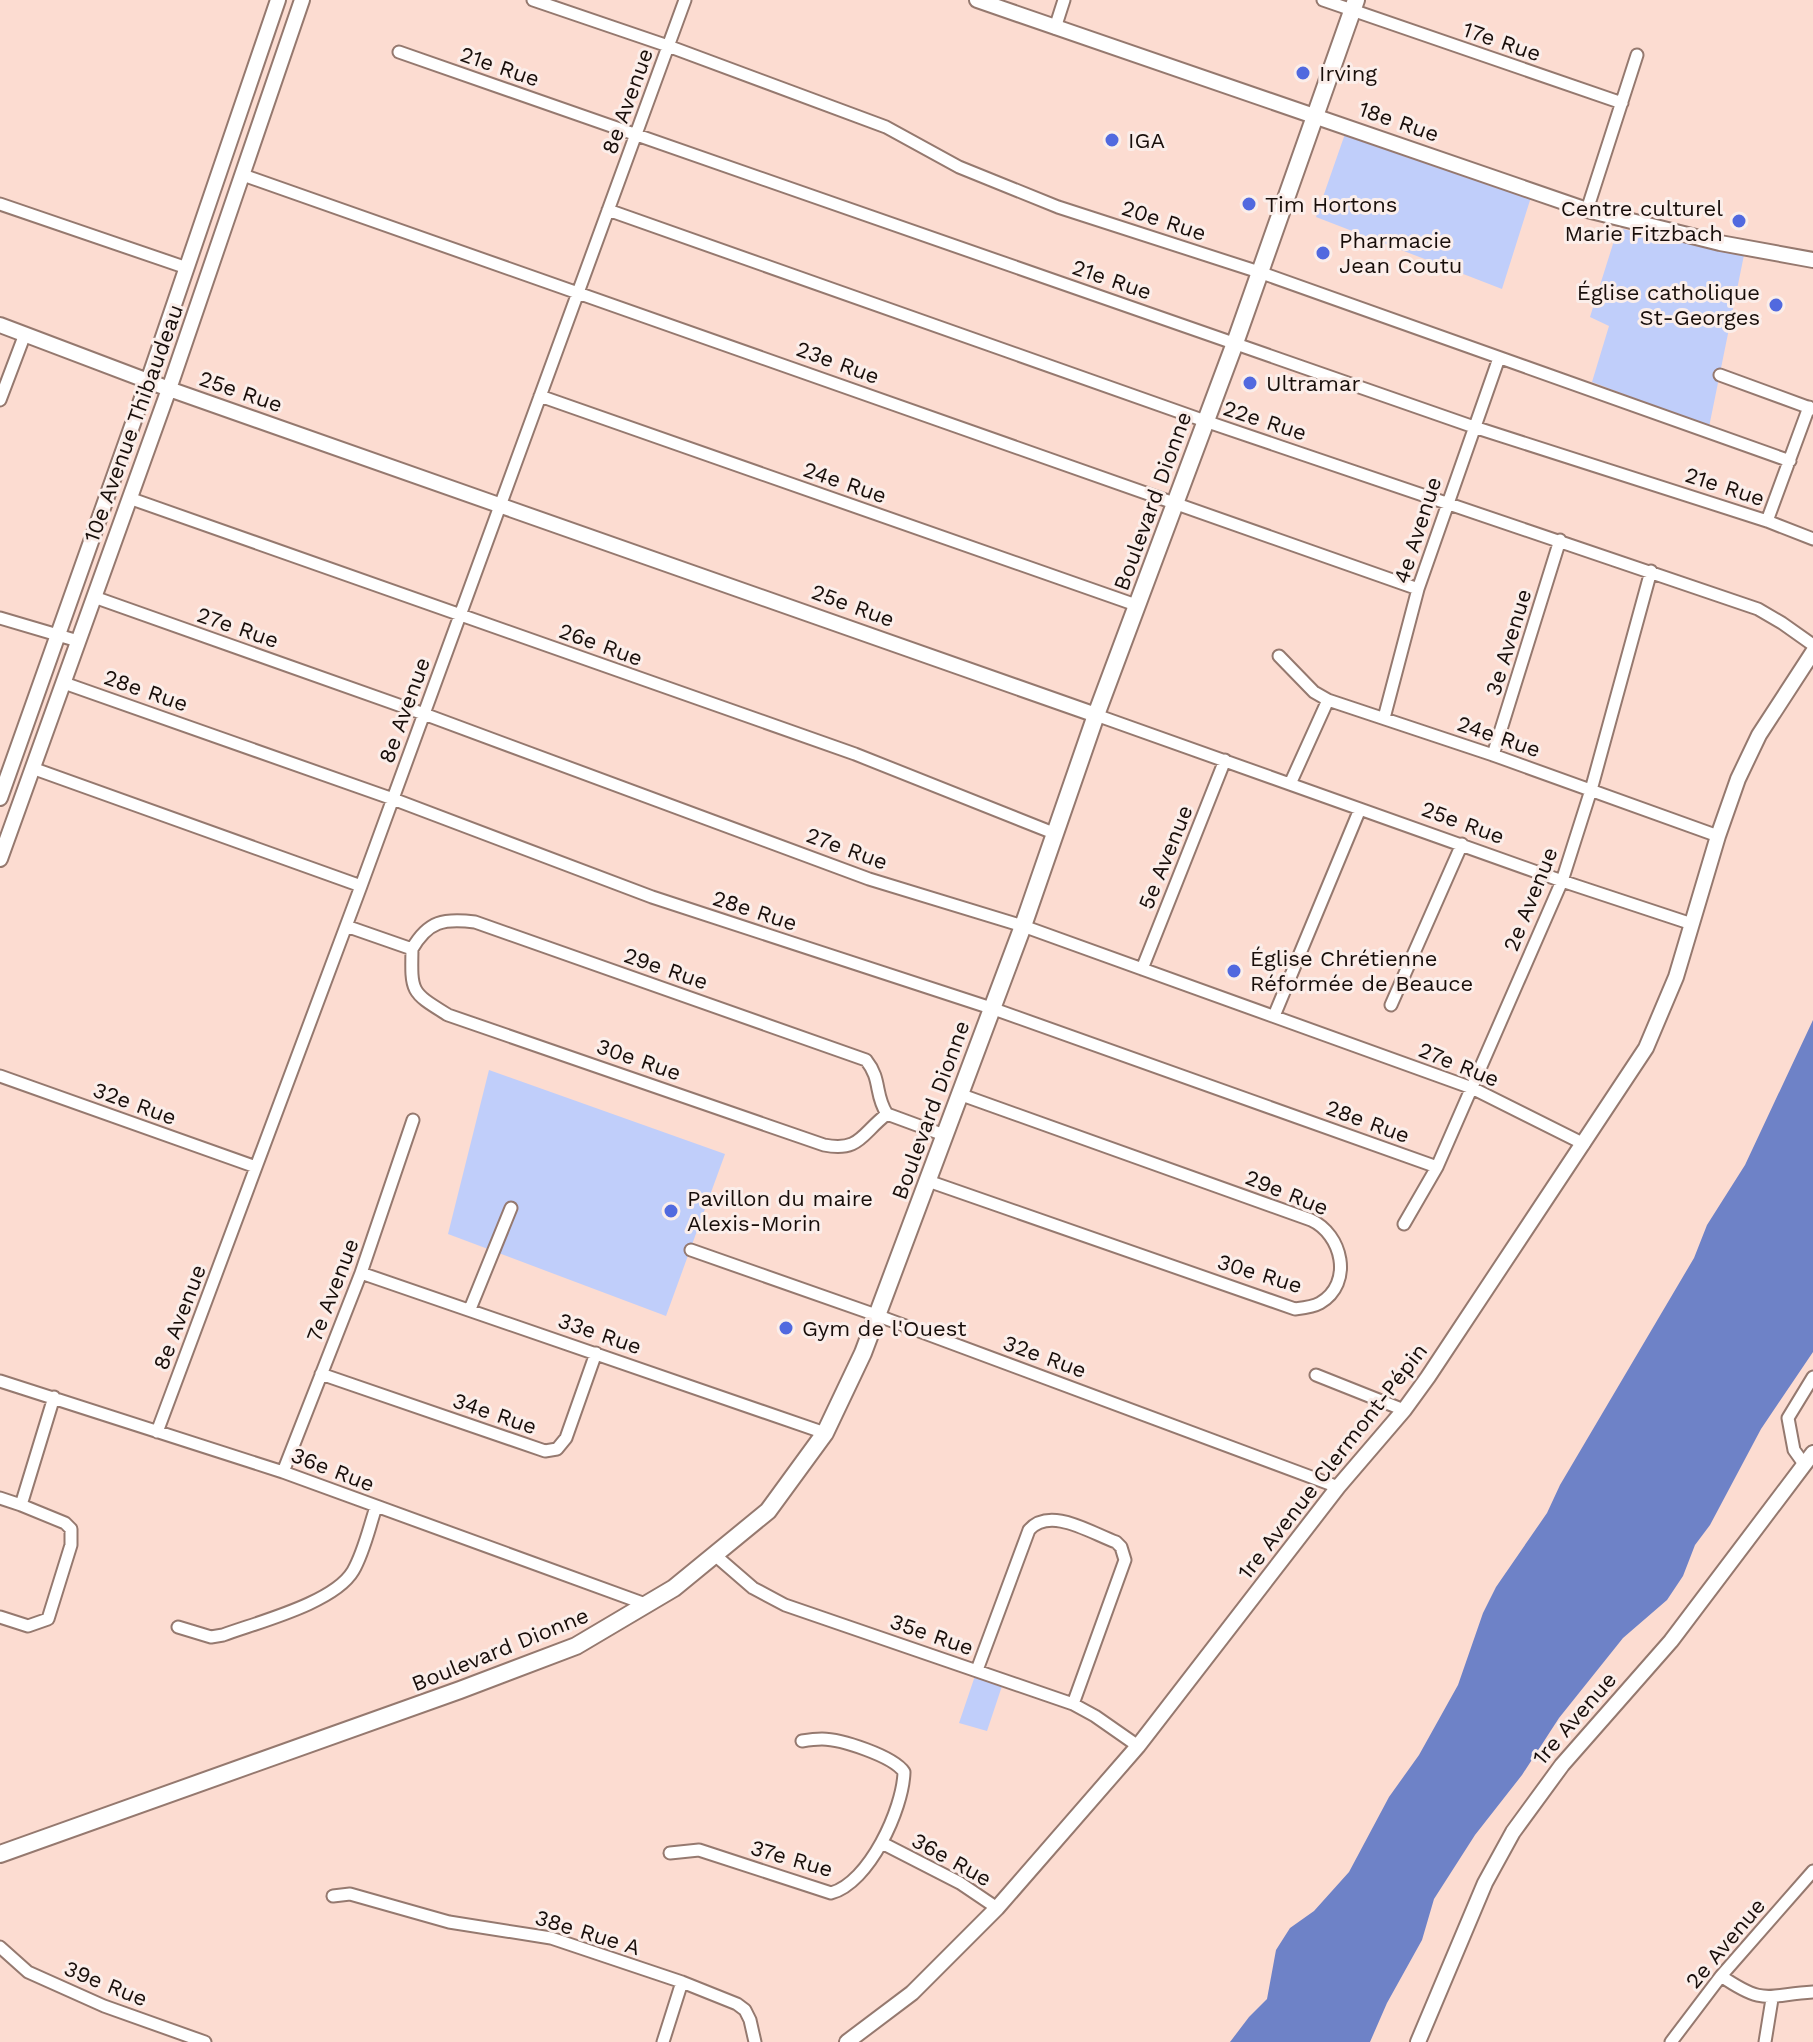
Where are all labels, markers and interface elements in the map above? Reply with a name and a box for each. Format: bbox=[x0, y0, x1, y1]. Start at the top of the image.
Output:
street label: 17e Rue bbox=[1460, 16, 1544, 66]
street label: 21e Rue bbox=[457, 41, 543, 92]
street label: 8e Avenue bbox=[597, 45, 658, 157]
place label: Irving bbox=[1319, 61, 1377, 86]
marker: Irving bbox=[1294, 64, 1312, 82]
street label: 18e Rue bbox=[1356, 96, 1442, 147]
place label: IGA bbox=[1128, 128, 1165, 153]
marker: IGA bbox=[1103, 131, 1121, 149]
place label: Tim Hortons bbox=[1265, 192, 1397, 217]
street label: 20e Rue bbox=[1118, 195, 1209, 246]
marker: Tim Hortons bbox=[1240, 195, 1258, 213]
place label: Centre culturel Marie Fitzbach bbox=[1561, 196, 1723, 246]
marker: Centre culturel Marie Fitzbach bbox=[1730, 212, 1748, 230]
place label: Pharmacie Jean Coutu bbox=[1339, 228, 1462, 278]
marker: Pharmacie Jean Coutu bbox=[1314, 244, 1332, 262]
street label: 21e Rue bbox=[1069, 254, 1155, 305]
place label: Église catholique St-Georges bbox=[1577, 280, 1760, 330]
marker: Église catholique St-Georges bbox=[1767, 296, 1785, 314]
street label: 10e Avenue Thibaudeau bbox=[79, 301, 188, 545]
street label: 23e Rue bbox=[793, 336, 883, 389]
street label: 25e Rue bbox=[196, 366, 286, 417]
place label: Ultramar bbox=[1266, 371, 1360, 396]
marker: Ultramar bbox=[1241, 374, 1259, 392]
street label: 22e Rue bbox=[1220, 395, 1310, 446]
street label: Boulevard Dionne bbox=[1108, 408, 1196, 594]
street label: 24e Rue bbox=[800, 457, 890, 508]
street label: 21e Rue bbox=[1682, 462, 1768, 511]
street label: 4e Avenue bbox=[1389, 474, 1446, 587]
street label: 25e Rue bbox=[808, 579, 898, 632]
street label: 3e Avenue bbox=[1480, 586, 1537, 698]
street label: 27e Rue bbox=[194, 602, 282, 653]
street label: 26e Rue bbox=[556, 618, 646, 671]
street label: 8e Avenue bbox=[374, 654, 435, 766]
street label: 28e Rue bbox=[101, 664, 191, 716]
street label: 24e Rue bbox=[1454, 711, 1544, 762]
street label: 25e Rue bbox=[1418, 796, 1508, 849]
street label: 5e Avenue bbox=[1133, 802, 1198, 913]
street label: 27e Rue bbox=[803, 822, 891, 875]
street label: 2e Avenue bbox=[1498, 844, 1563, 955]
street label: 28e Rue bbox=[710, 885, 800, 936]
street label: 29e Rue bbox=[621, 942, 711, 994]
place label: Église Chrétienne Réformée de Beauce bbox=[1250, 946, 1473, 996]
marker: Église Chrétienne Réformée de Beauce bbox=[1225, 962, 1243, 980]
street label: Boulevard Dionne bbox=[886, 1017, 974, 1203]
street label: 30e Rue bbox=[593, 1033, 684, 1086]
street label: 27e Rue bbox=[1415, 1037, 1503, 1092]
street label: 32e Rue bbox=[90, 1077, 180, 1130]
street label: 28e Rue bbox=[1323, 1095, 1413, 1148]
street label: 29e Rue bbox=[1242, 1165, 1332, 1220]
place label: Pavillon du maire Alexis-Morin bbox=[687, 1186, 873, 1236]
marker: Pavillon du maire Alexis-Morin bbox=[662, 1202, 680, 1220]
street label: 7e Avenue bbox=[301, 1235, 364, 1345]
street label: 30e Rue bbox=[1214, 1249, 1305, 1298]
street label: 8e Avenue bbox=[148, 1261, 211, 1373]
street label: 33e Rue bbox=[555, 1308, 645, 1359]
place label: Gym de l'Ouest bbox=[802, 1316, 967, 1341]
marker: Gym de l'Ouest bbox=[777, 1319, 795, 1337]
street label: 32e Rue bbox=[1000, 1330, 1090, 1383]
street label: 1re Avenue Clermont-Pépin bbox=[1233, 1338, 1432, 1584]
street label: 34e Rue bbox=[450, 1387, 540, 1439]
street label: 36e Rue bbox=[288, 1442, 378, 1497]
street label: Boulevard Dionne bbox=[408, 1603, 592, 1696]
street label: 35e Rue bbox=[887, 1609, 977, 1660]
street label: 1re Avenue bbox=[1527, 1667, 1621, 1770]
street label: 36e Rue bbox=[908, 1827, 996, 1891]
street label: 37e Rue bbox=[748, 1835, 836, 1882]
street label: 2e Avenue bbox=[1680, 1893, 1770, 1993]
street label: 38e Rue A bbox=[532, 1905, 643, 1960]
street label: 39e Rue bbox=[61, 1956, 151, 2011]

